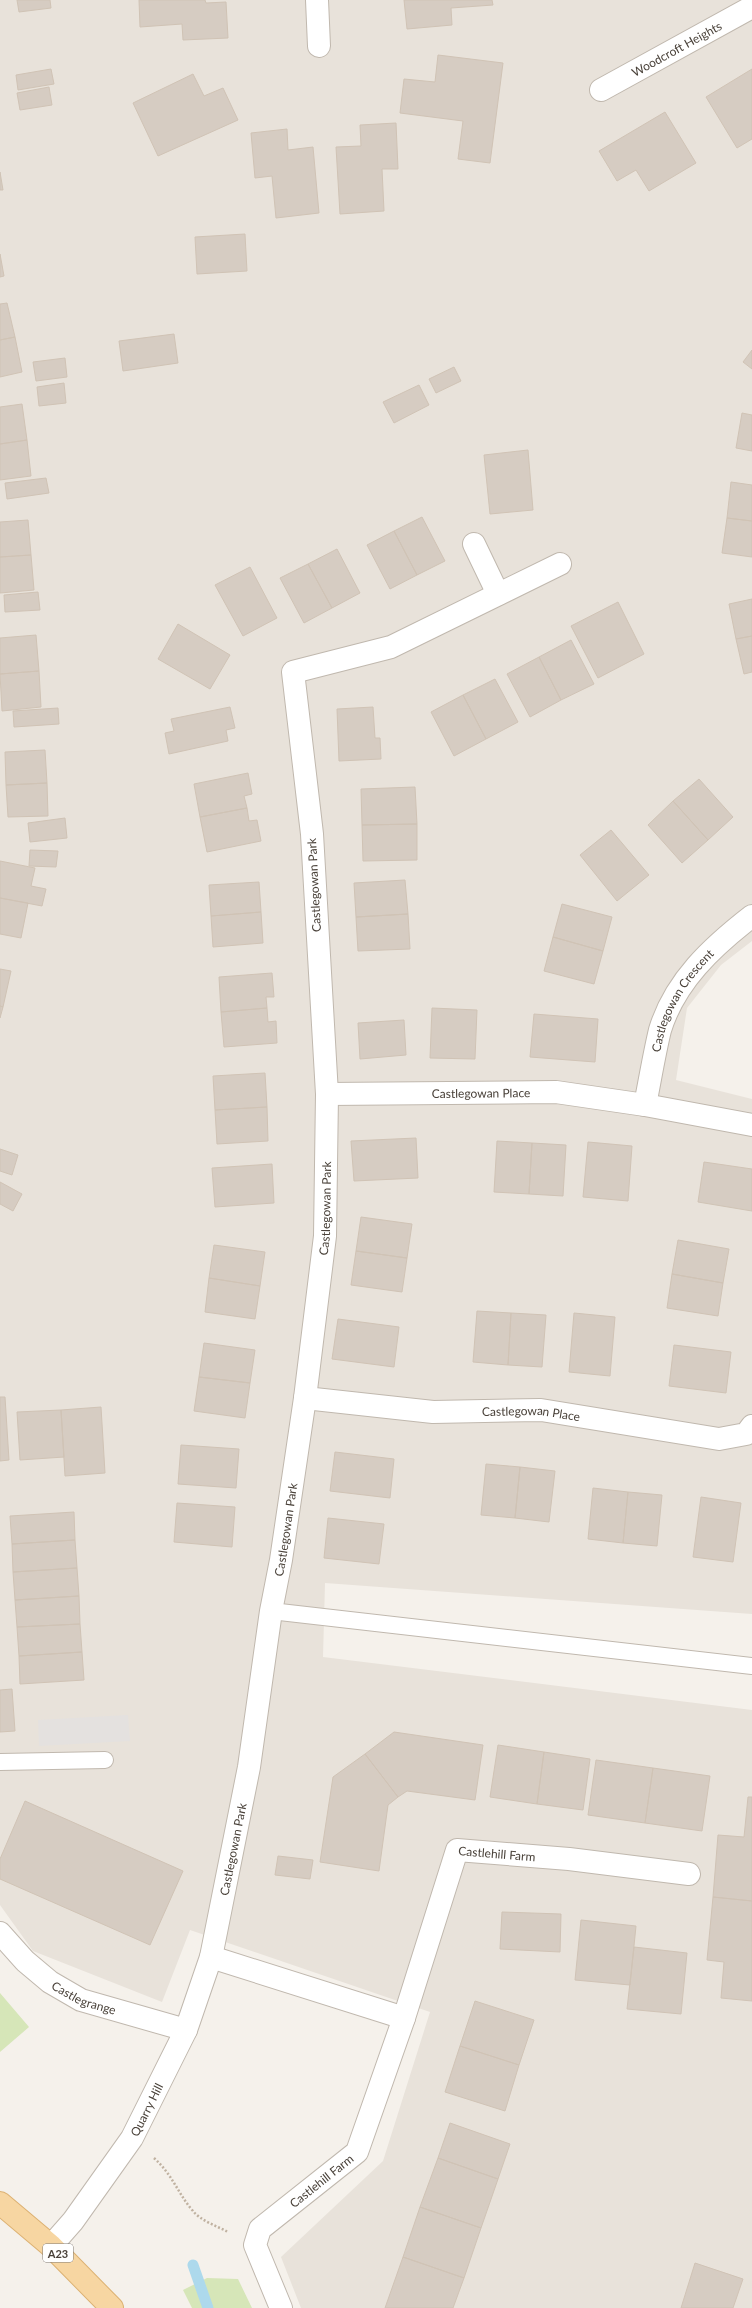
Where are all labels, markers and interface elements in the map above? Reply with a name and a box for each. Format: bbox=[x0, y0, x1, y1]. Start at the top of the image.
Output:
street label: Woodcroft Heights bbox=[629, 18, 724, 79]
street label: Castlegowan Park bbox=[304, 837, 324, 932]
street label: Castlegowan Crescent bbox=[648, 945, 717, 1053]
street label: Castlegowan Place bbox=[432, 1085, 530, 1101]
street label: Castlegowan Park bbox=[315, 1160, 334, 1256]
street label: Castlegowan Place bbox=[482, 1402, 581, 1424]
street label: Castlegowan Park bbox=[270, 1481, 300, 1578]
street label: Castlegowan Park bbox=[216, 1801, 249, 1897]
street label: Castlehill Farm bbox=[458, 1843, 536, 1864]
street label: Castlegrange bbox=[49, 1977, 118, 2017]
street label: Quarry Hill bbox=[127, 2080, 166, 2139]
street label: Castlehill Farm bbox=[286, 2150, 356, 2210]
road number: A23 bbox=[43, 2244, 73, 2262]

